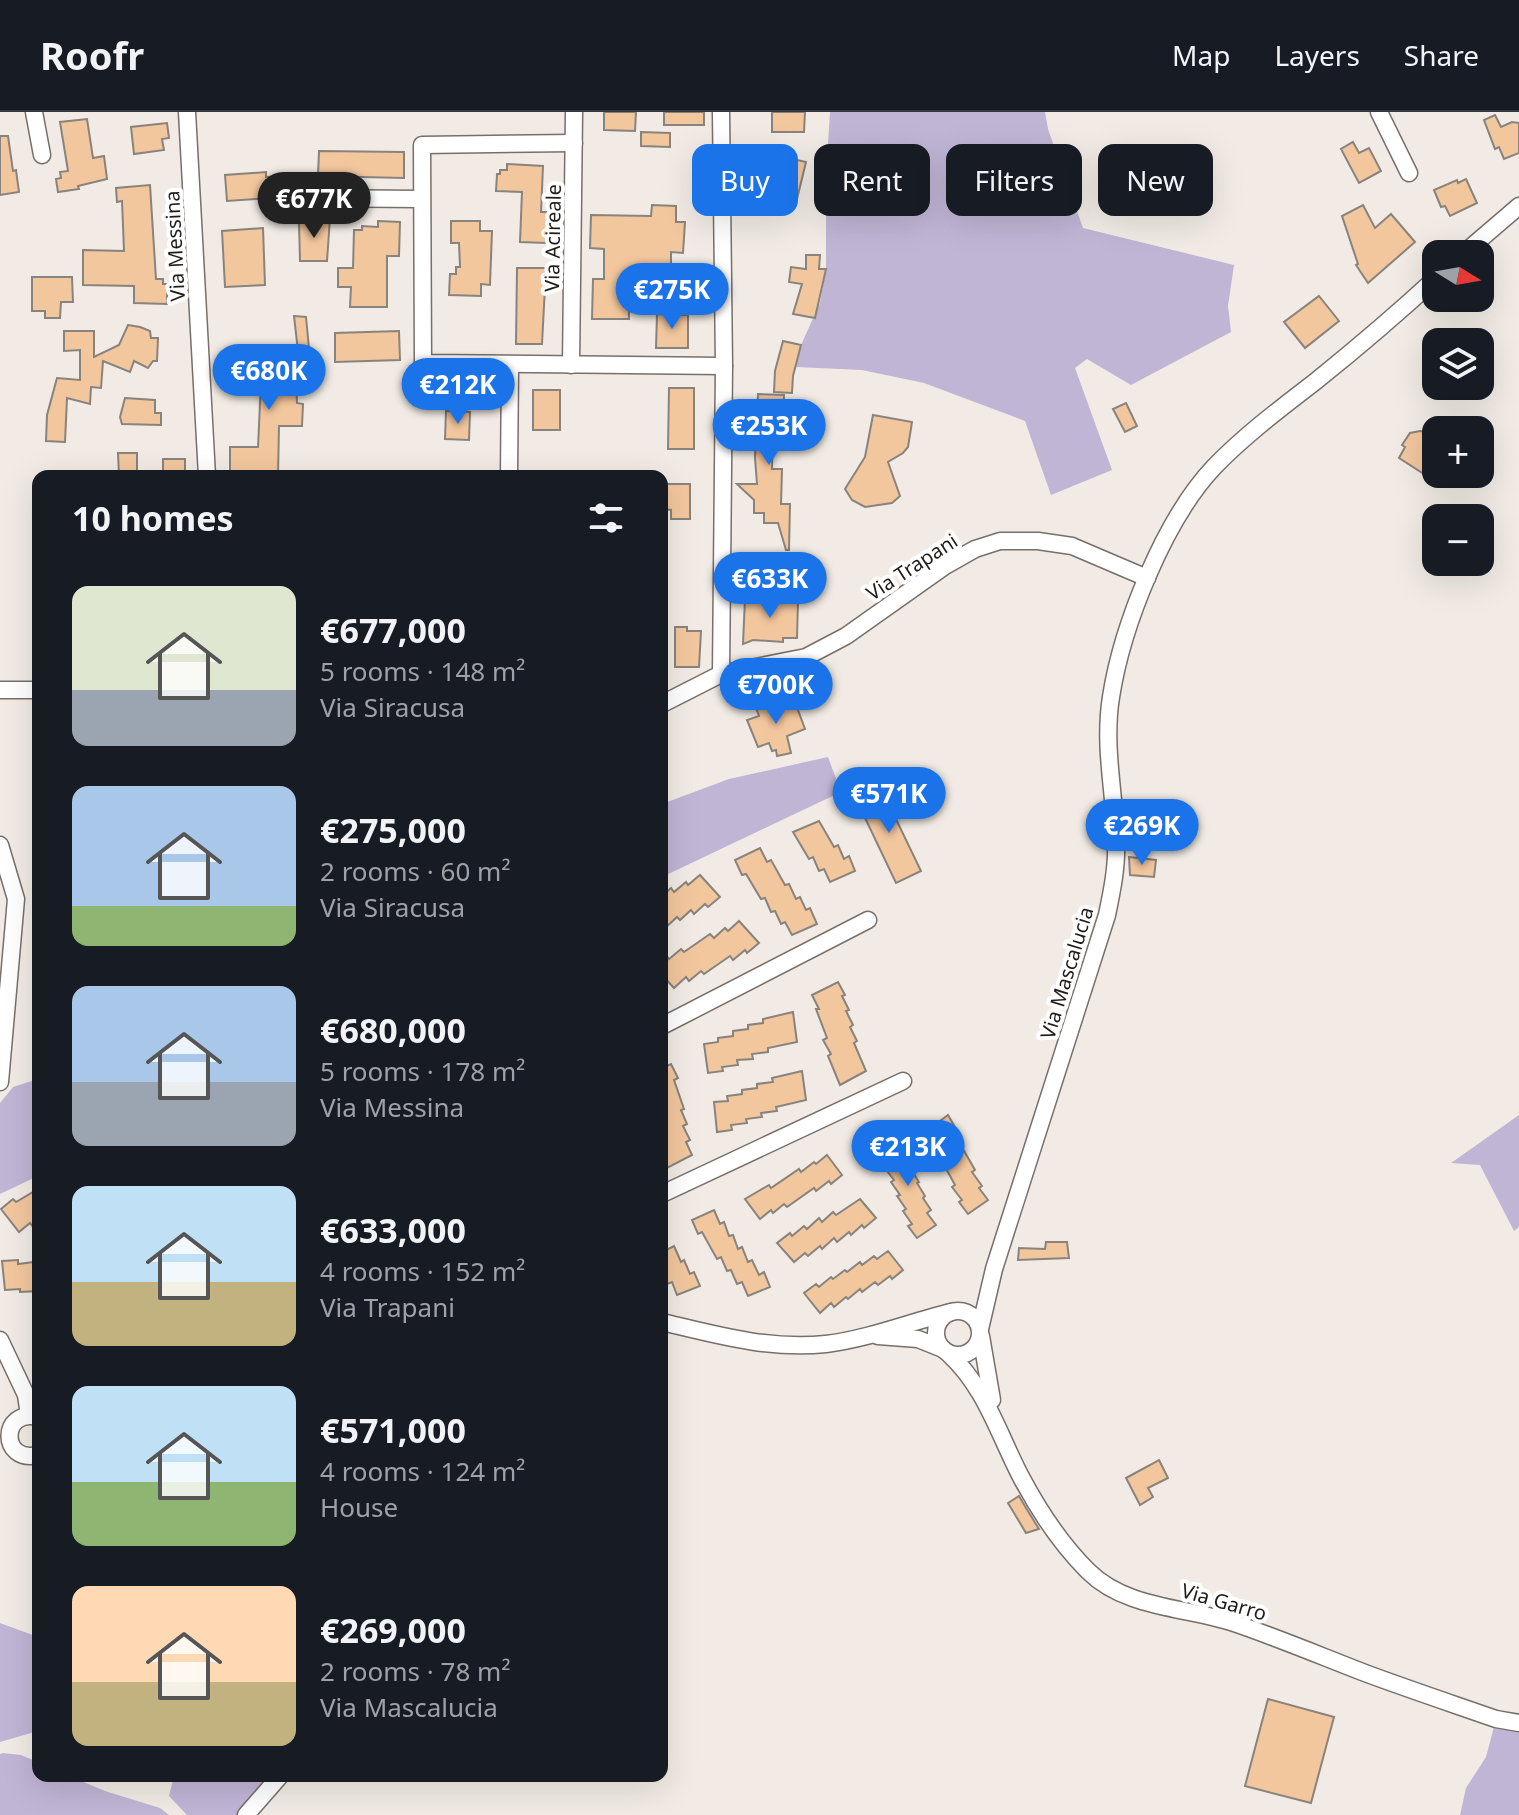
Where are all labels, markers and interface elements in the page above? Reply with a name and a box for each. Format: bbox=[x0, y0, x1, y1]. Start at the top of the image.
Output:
text: Roofr bbox=[40, 29, 144, 81]
text: Map bbox=[1172, 36, 1230, 74]
text: Layers bbox=[1274, 36, 1360, 74]
text: Share bbox=[1404, 36, 1479, 74]
chip: Buy bbox=[692, 144, 798, 216]
chip: Rent bbox=[814, 144, 930, 216]
chip: Filters bbox=[946, 144, 1082, 216]
chip: New bbox=[1098, 144, 1213, 216]
pin: €677K bbox=[258, 172, 370, 240]
text: €677K bbox=[276, 180, 352, 216]
street label: Via Acireale bbox=[538, 184, 567, 292]
street label: Via Messina bbox=[158, 190, 191, 302]
north arrow bbox=[1422, 240, 1494, 312]
map controls bbox=[1422, 240, 1494, 576]
pin: €275K bbox=[616, 263, 728, 331]
text: €275K bbox=[634, 271, 710, 307]
button: layers bbox=[1422, 328, 1494, 400]
pin: €680K bbox=[213, 344, 325, 412]
text: €680K bbox=[231, 352, 307, 388]
pin: €212K bbox=[402, 358, 514, 426]
text: €212K bbox=[420, 366, 496, 402]
pin: €253K bbox=[713, 399, 825, 467]
text: €253K bbox=[731, 407, 807, 443]
button: + bbox=[1422, 416, 1494, 488]
text: 10 homes bbox=[72, 495, 234, 541]
icon: filters bbox=[584, 496, 628, 540]
button: − bbox=[1422, 504, 1494, 576]
street label: Via Trapani bbox=[861, 527, 963, 606]
pin: €633K bbox=[714, 552, 826, 620]
text: €633K bbox=[732, 560, 808, 596]
text: €677,000 bbox=[320, 607, 466, 653]
icon: home bbox=[136, 618, 232, 714]
text: 5 rooms · 148 m² bbox=[320, 653, 525, 689]
pin: €700K bbox=[720, 658, 832, 726]
text: €700K bbox=[738, 666, 814, 702]
text: Via Siracusa bbox=[320, 689, 465, 725]
pin: €571K bbox=[833, 767, 945, 835]
text: €571K bbox=[851, 775, 927, 811]
pin: €269K bbox=[1086, 799, 1198, 867]
text: €275,000 bbox=[320, 807, 466, 853]
text: €269K bbox=[1104, 807, 1180, 843]
icon: home bbox=[136, 818, 232, 914]
text: 2 rooms · 60 m² bbox=[320, 853, 510, 889]
text: Via Siracusa bbox=[320, 889, 465, 925]
street label: Via Mascalucia bbox=[1034, 903, 1099, 1042]
text: €680,000 bbox=[320, 1007, 466, 1053]
icon: home bbox=[136, 1018, 232, 1114]
text: 5 rooms · 178 m² bbox=[320, 1053, 525, 1089]
text: Via Messina bbox=[320, 1089, 464, 1125]
pin: €213K bbox=[852, 1120, 964, 1188]
text: €213K bbox=[870, 1128, 946, 1164]
text: €633,000 bbox=[320, 1207, 466, 1253]
icon: home bbox=[136, 1218, 232, 1314]
text: 4 rooms · 152 m² bbox=[320, 1253, 525, 1289]
text: Via Trapani bbox=[320, 1289, 455, 1325]
text: €571,000 bbox=[320, 1407, 466, 1453]
icon: home bbox=[136, 1418, 232, 1514]
text: 4 rooms · 124 m² bbox=[320, 1453, 525, 1489]
text: House bbox=[320, 1489, 398, 1525]
street label: Via Garro bbox=[1178, 1576, 1270, 1627]
text: €269,000 bbox=[320, 1607, 466, 1653]
icon: home bbox=[136, 1618, 232, 1714]
text: 2 rooms · 78 m² bbox=[320, 1653, 510, 1689]
text: Via Mascalucia bbox=[320, 1689, 498, 1725]

